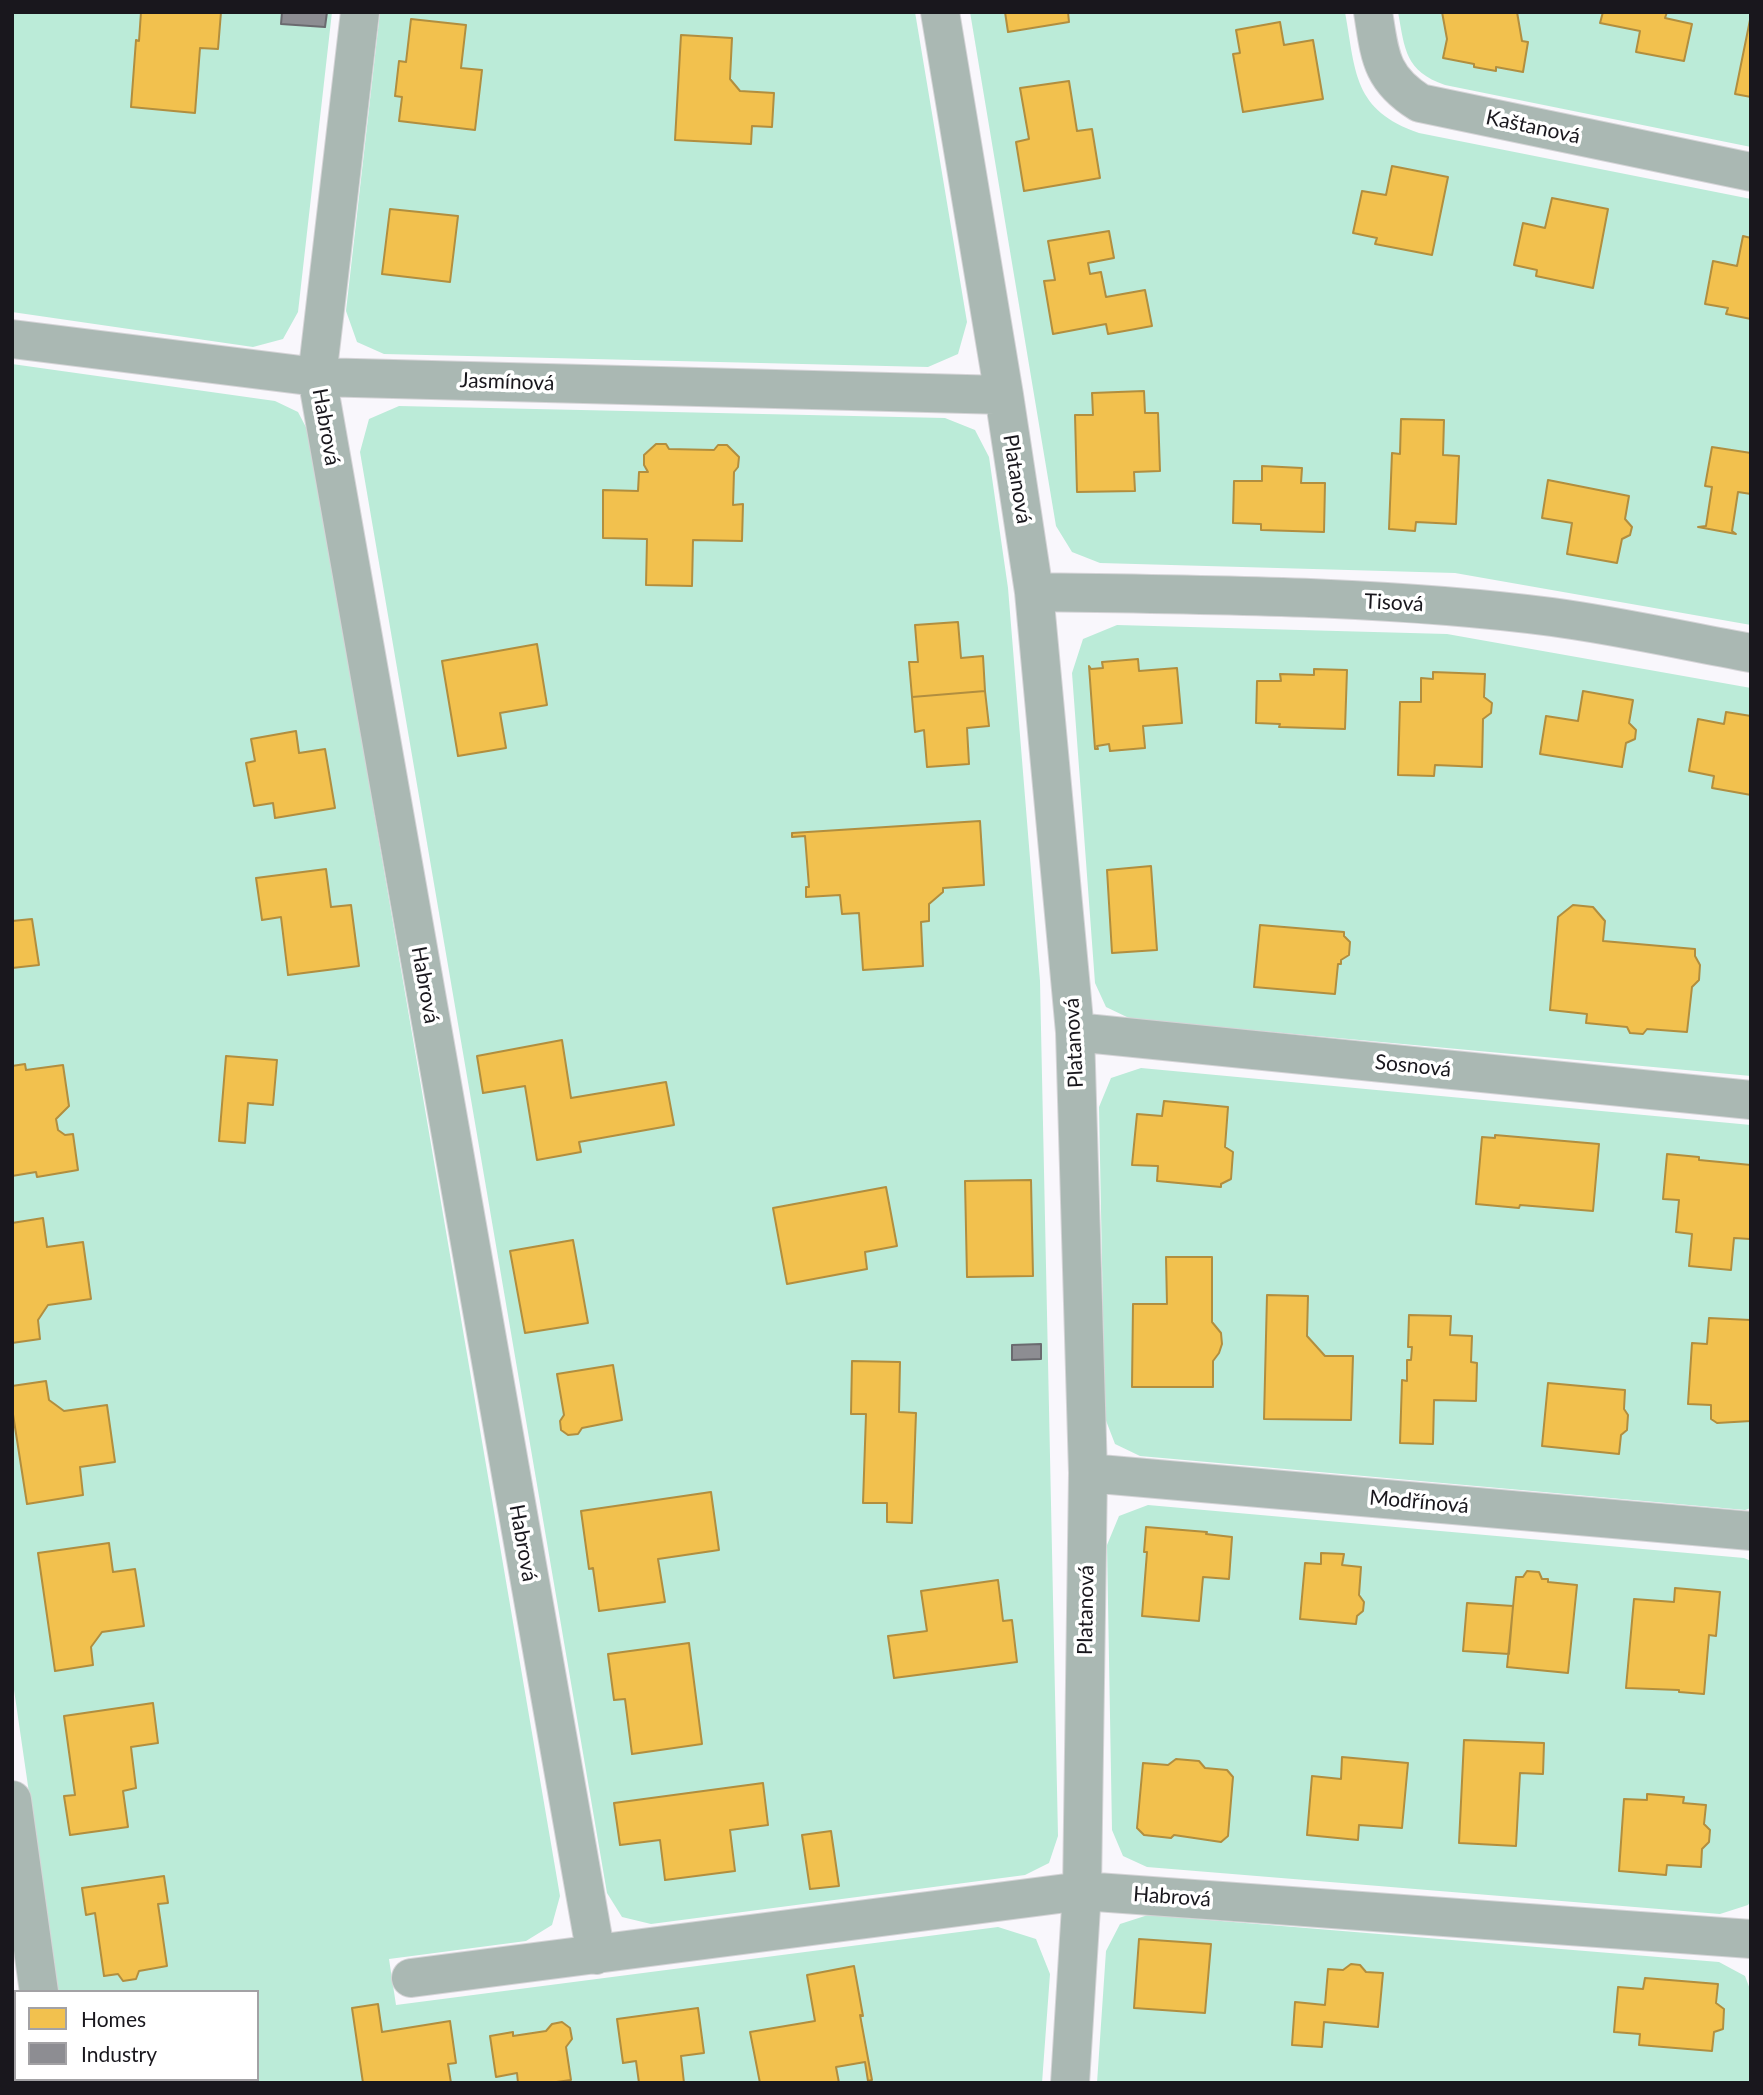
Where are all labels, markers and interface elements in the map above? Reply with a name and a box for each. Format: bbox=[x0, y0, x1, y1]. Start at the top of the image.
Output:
street label: Kaštanová bbox=[1484, 105, 1582, 149]
street label: Jasmínová bbox=[459, 368, 555, 396]
street label: Habrová bbox=[307, 387, 345, 467]
street label: Platanová bbox=[998, 433, 1036, 525]
street label: Tisová bbox=[1364, 589, 1424, 617]
street label: Habrová bbox=[406, 945, 444, 1025]
street label: Platanová bbox=[1059, 997, 1089, 1089]
street label: Sosnová bbox=[1374, 1049, 1452, 1083]
street label: Modřínová bbox=[1368, 1485, 1470, 1519]
street label: Habrová bbox=[504, 1503, 542, 1583]
street label: Platanová bbox=[1073, 1565, 1099, 1655]
street label: Habrová bbox=[1132, 1882, 1212, 1912]
legend bbox=[14, 1990, 259, 2081]
text: Homes bbox=[81, 2006, 146, 2031]
text: Industry bbox=[81, 2041, 157, 2066]

